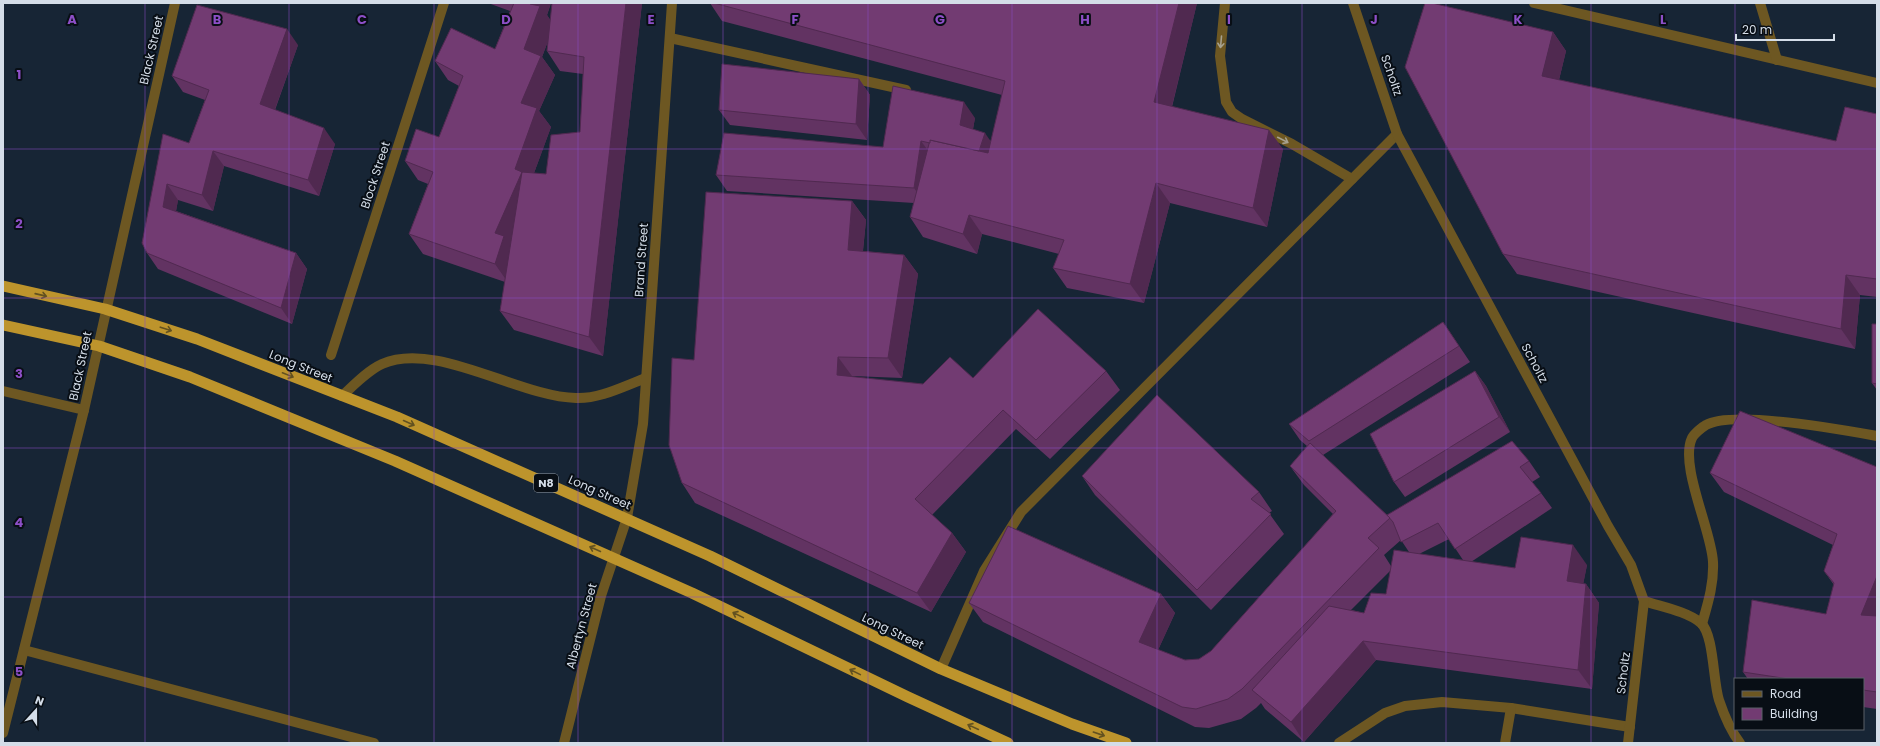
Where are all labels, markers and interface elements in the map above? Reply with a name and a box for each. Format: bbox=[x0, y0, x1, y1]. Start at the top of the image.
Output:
text: A bbox=[67, 10, 77, 29]
text: B bbox=[213, 10, 222, 29]
text: C bbox=[357, 10, 367, 29]
text: D bbox=[501, 10, 511, 29]
text: E bbox=[647, 10, 655, 29]
text: F bbox=[791, 10, 799, 29]
text: G bbox=[935, 10, 945, 29]
text: H bbox=[1080, 10, 1090, 29]
text: I bbox=[1227, 10, 1231, 29]
text: J bbox=[1370, 10, 1378, 29]
text: K bbox=[1513, 10, 1523, 29]
text: L bbox=[1660, 10, 1666, 29]
street label: Black Street bbox=[135, 14, 167, 86]
scale bar bbox=[1736, 16, 1834, 42]
text: 20 m bbox=[1742, 21, 1772, 38]
one-way arrow bbox=[1218, 35, 1225, 48]
street label: Scholtz bbox=[1377, 52, 1407, 98]
text: 1 bbox=[17, 65, 21, 84]
one-way arrow bbox=[1277, 137, 1289, 144]
street label: Block Street bbox=[356, 139, 394, 211]
text: 2 bbox=[15, 214, 23, 233]
street label: Brand Street bbox=[630, 222, 652, 298]
one-way arrow bbox=[34, 291, 47, 299]
one-way arrow bbox=[160, 326, 173, 333]
street label: Black Street bbox=[64, 330, 96, 402]
street label: Scholtz bbox=[1518, 340, 1552, 386]
street label: Long Street bbox=[267, 346, 335, 386]
text: 3 bbox=[15, 364, 23, 383]
one-way arrow bbox=[281, 371, 293, 379]
one-way arrow bbox=[402, 419, 414, 427]
street label: Long Street bbox=[566, 471, 634, 513]
road number: N8 bbox=[534, 474, 558, 492]
text: 4 bbox=[15, 513, 24, 532]
one-way arrow bbox=[589, 544, 601, 552]
street label: Albertyn Street bbox=[561, 581, 601, 671]
street label: Long Street bbox=[859, 609, 927, 653]
one-way arrow bbox=[732, 611, 744, 618]
street label: Scholtz bbox=[1612, 651, 1634, 695]
text: 5 bbox=[15, 662, 23, 681]
one-way arrow bbox=[849, 668, 861, 675]
legend bbox=[1734, 678, 1864, 730]
text: Road bbox=[1770, 685, 1801, 702]
north arrow bbox=[16, 690, 56, 730]
text: N bbox=[33, 692, 46, 710]
text: Building bbox=[1770, 705, 1818, 722]
one-way arrow bbox=[967, 723, 979, 730]
one-way arrow bbox=[1093, 730, 1105, 738]

